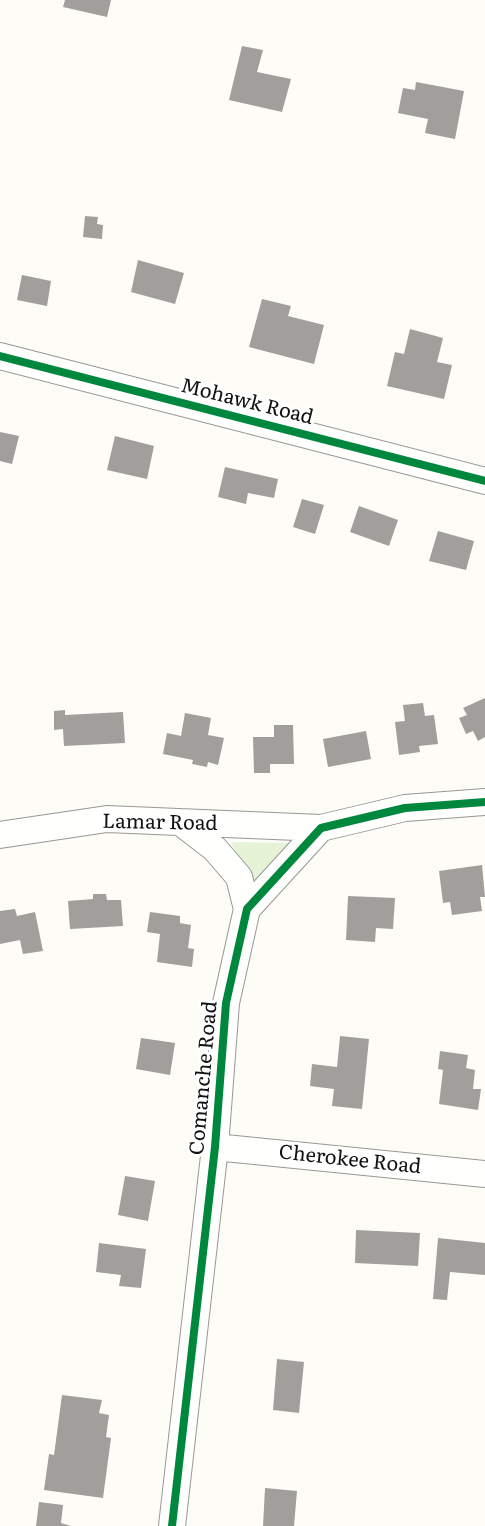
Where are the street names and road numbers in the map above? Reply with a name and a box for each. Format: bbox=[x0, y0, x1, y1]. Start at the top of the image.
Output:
street label: Mohawk Road bbox=[178, 374, 316, 430]
street label: Lamar Road bbox=[102, 810, 218, 836]
street label: Comanche Road bbox=[185, 1000, 223, 1156]
street label: Cherokee Road bbox=[278, 1141, 422, 1179]

